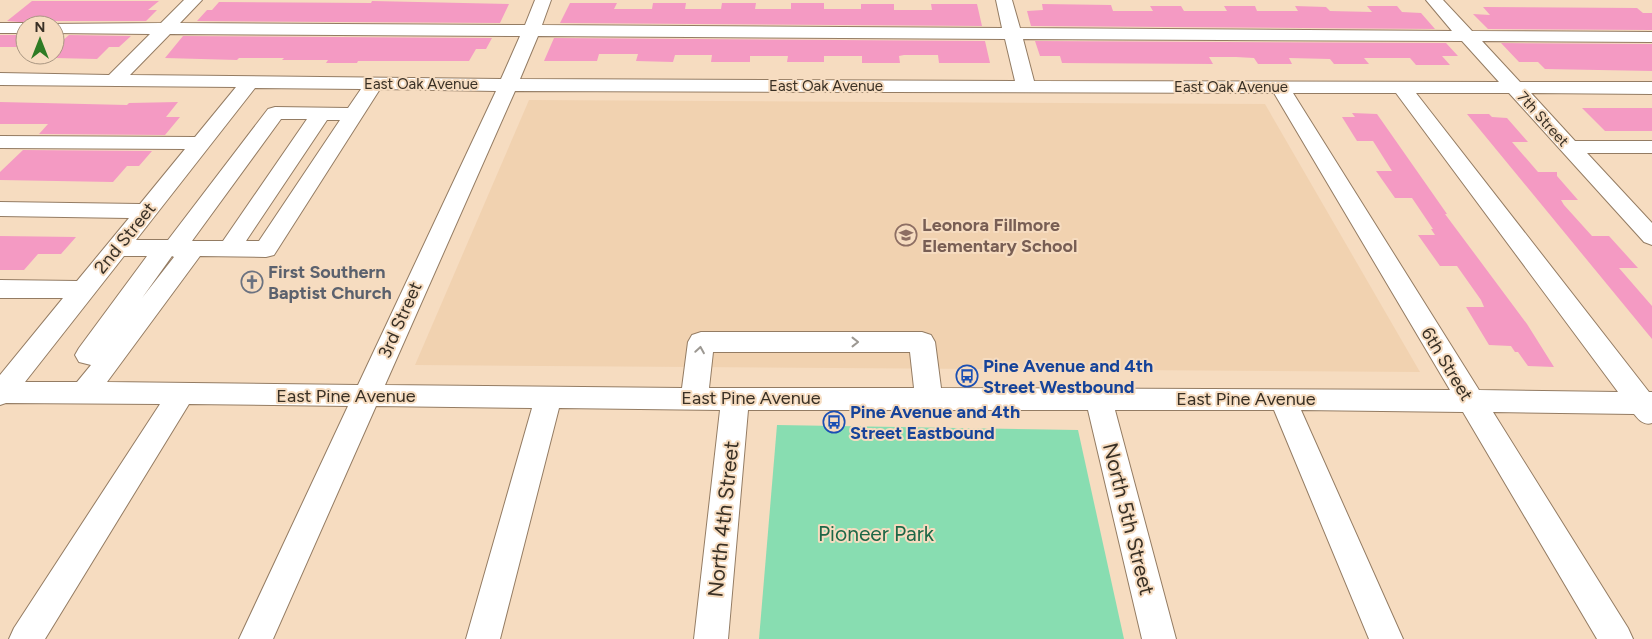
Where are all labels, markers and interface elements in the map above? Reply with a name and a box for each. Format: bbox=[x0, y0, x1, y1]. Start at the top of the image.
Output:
north arrow bbox=[15, 15, 65, 65]
text: N bbox=[35, 19, 45, 36]
street label: East Oak Avenue bbox=[364, 75, 478, 93]
street label: East Oak Avenue bbox=[769, 77, 883, 95]
street label: East Oak Avenue bbox=[1174, 78, 1288, 96]
street label: 7th Street bbox=[1514, 88, 1573, 150]
street label: 2nd Street bbox=[90, 198, 161, 278]
place label: Leonora Fillmore Elementary School bbox=[922, 214, 1077, 257]
school or university icon: Leonora Fillmore Elementary School bbox=[894, 223, 918, 247]
place label: First Southern Baptist Church bbox=[268, 261, 392, 304]
church icon: First Southern Baptist Church bbox=[240, 270, 264, 294]
street label: 3rd Street bbox=[373, 278, 427, 362]
street label: 6th Street bbox=[1416, 323, 1478, 405]
one-way arrow bbox=[852, 337, 859, 347]
one-way arrow bbox=[694, 346, 705, 354]
place label: Pine Avenue and 4th Street Westbound bbox=[983, 355, 1153, 398]
bus stop icon: Pine Avenue and 4th Street Westbound bbox=[955, 364, 979, 388]
street label: East Pine Avenue bbox=[276, 385, 416, 407]
street label: East Pine Avenue bbox=[681, 387, 821, 409]
street label: East Pine Avenue bbox=[1176, 388, 1316, 410]
place label: Pine Avenue and 4th Street Eastbound bbox=[850, 401, 1020, 444]
bus stop icon: Pine Avenue and 4th Street Eastbound bbox=[822, 410, 846, 434]
street label: North 4th Street bbox=[702, 440, 744, 598]
street label: North 5th Street bbox=[1098, 440, 1160, 598]
park label: Pioneer Park bbox=[818, 521, 935, 546]

